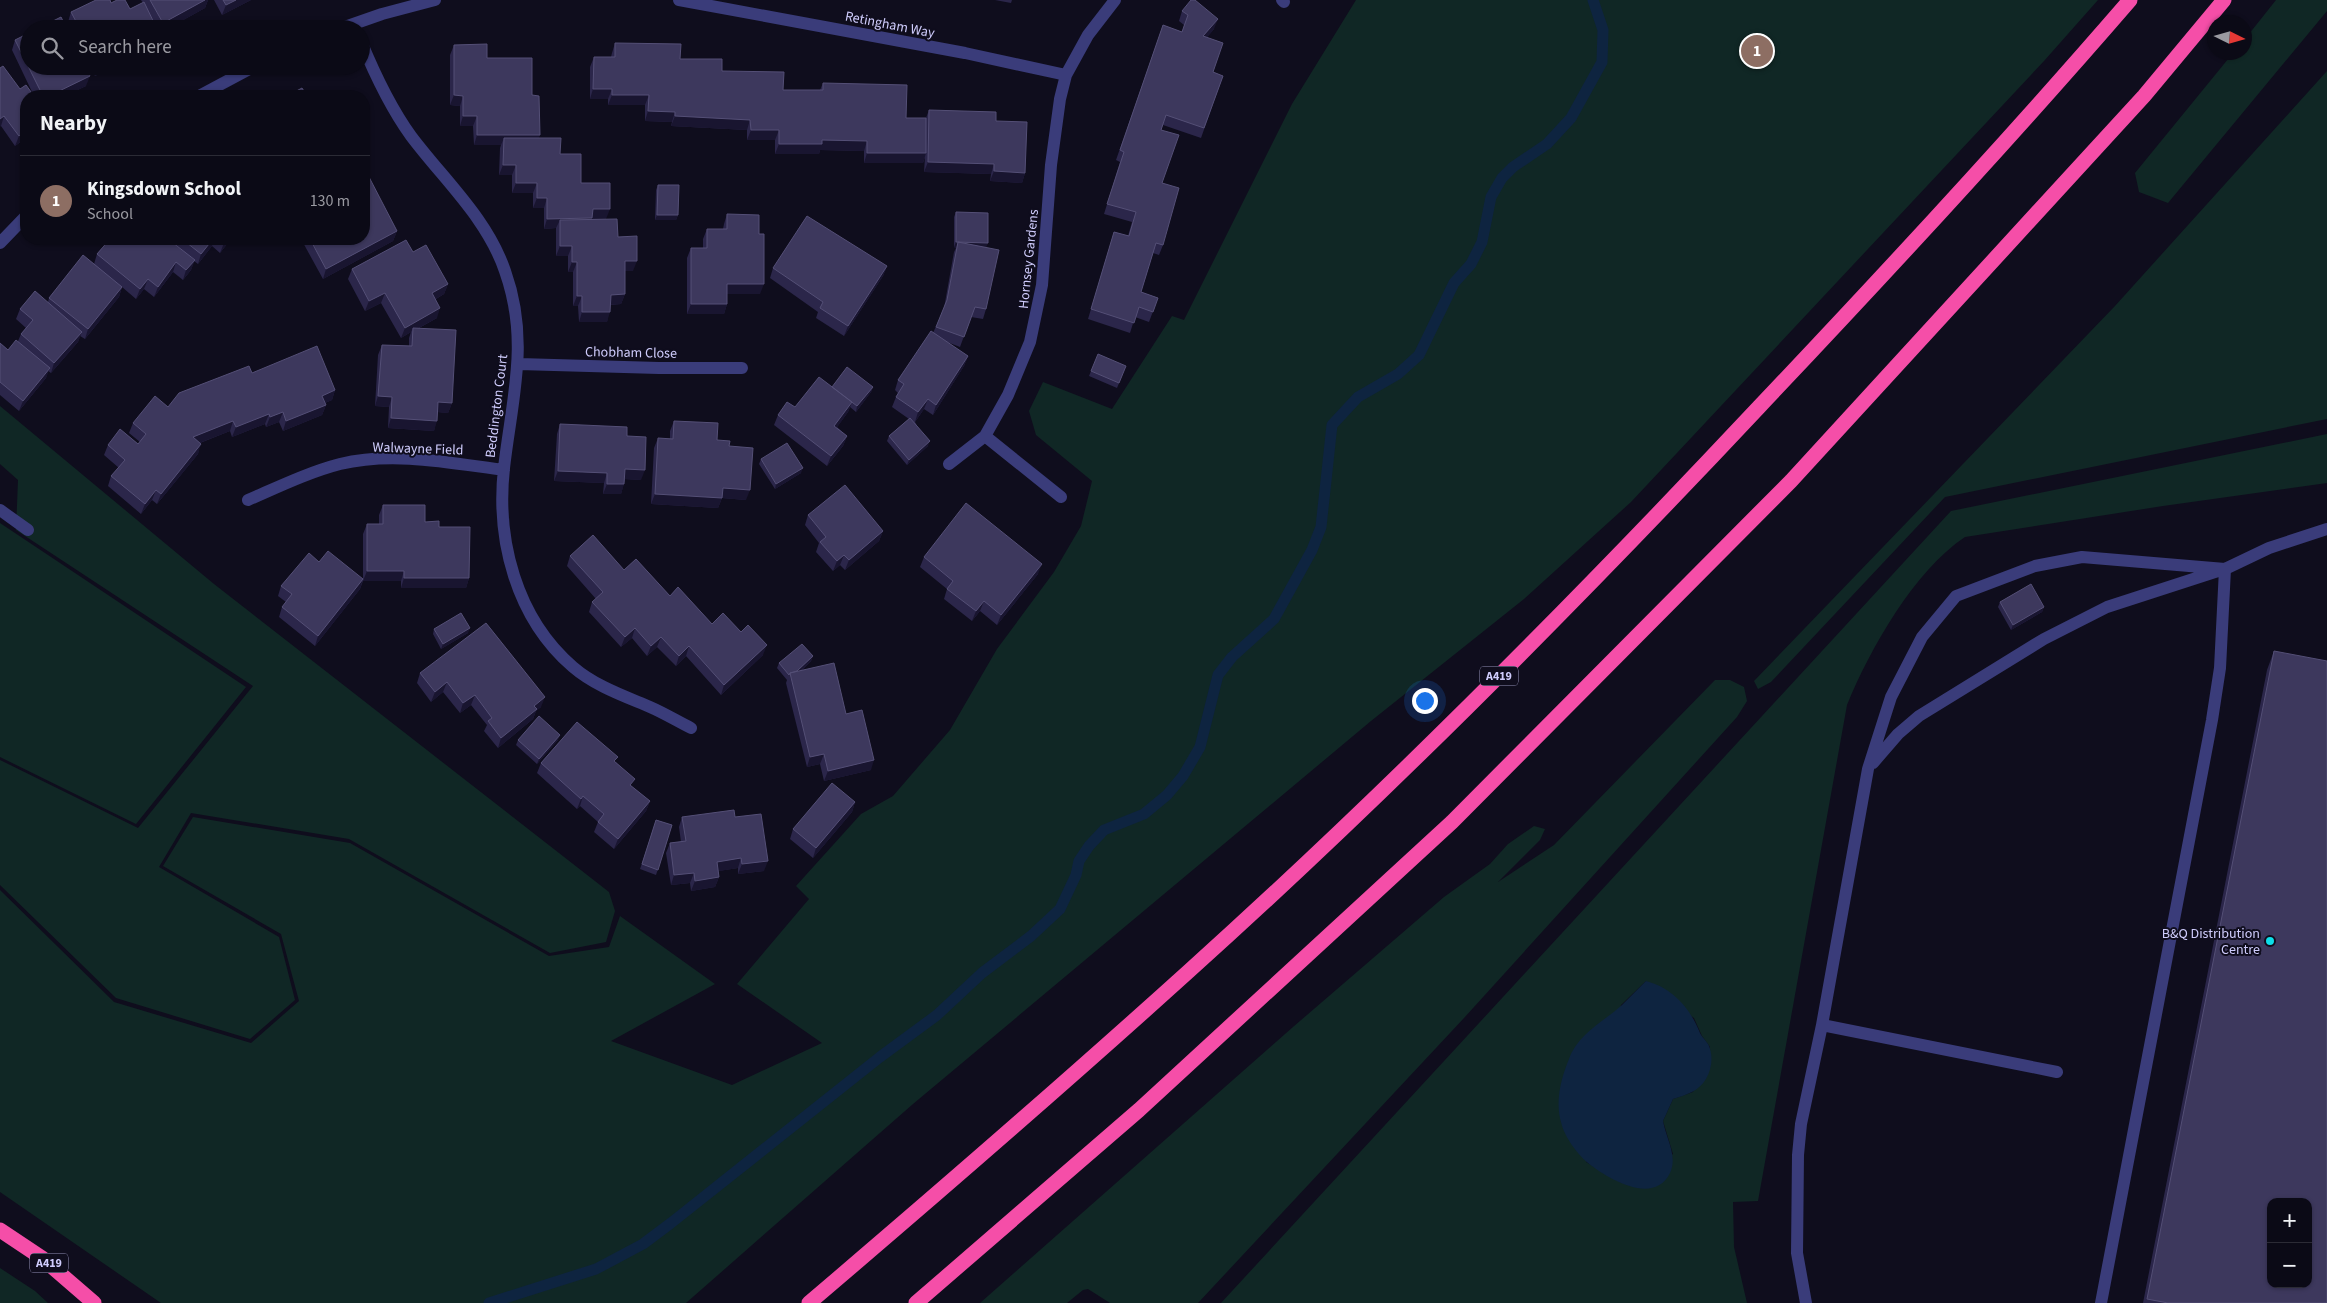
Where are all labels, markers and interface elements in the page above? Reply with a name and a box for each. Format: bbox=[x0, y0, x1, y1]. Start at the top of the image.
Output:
street label: Retingham Way bbox=[843, 6, 937, 44]
north arrow bbox=[2207, 15, 2252, 60]
search box bbox=[20, 20, 370, 75]
pin: 1 bbox=[1741, 32, 1773, 70]
icon: search bbox=[38, 34, 66, 62]
text: Search here bbox=[78, 34, 172, 61]
text: Nearby bbox=[40, 108, 107, 138]
text: Kingsdown School bbox=[87, 176, 241, 203]
text: 1 bbox=[52, 190, 60, 212]
text: 130 m bbox=[310, 190, 350, 212]
text: School bbox=[87, 203, 133, 225]
street label: Hornsey Gardens bbox=[1014, 208, 1044, 310]
street label: Chobham Close bbox=[585, 342, 677, 364]
street label: Beddington Court bbox=[481, 353, 513, 459]
street label: Walwayne Field bbox=[372, 437, 464, 461]
road number: A419 bbox=[1480, 666, 1518, 686]
your location bbox=[1412, 688, 1438, 714]
place label: B&Q Distribution Centre bbox=[2162, 924, 2260, 960]
marker: B&Q Distribution Centre bbox=[2264, 935, 2276, 947]
map controls bbox=[2267, 1198, 2312, 1288]
button: + bbox=[2267, 1198, 2312, 1243]
button: − bbox=[2267, 1243, 2312, 1288]
road number: A419 bbox=[30, 1254, 68, 1272]

